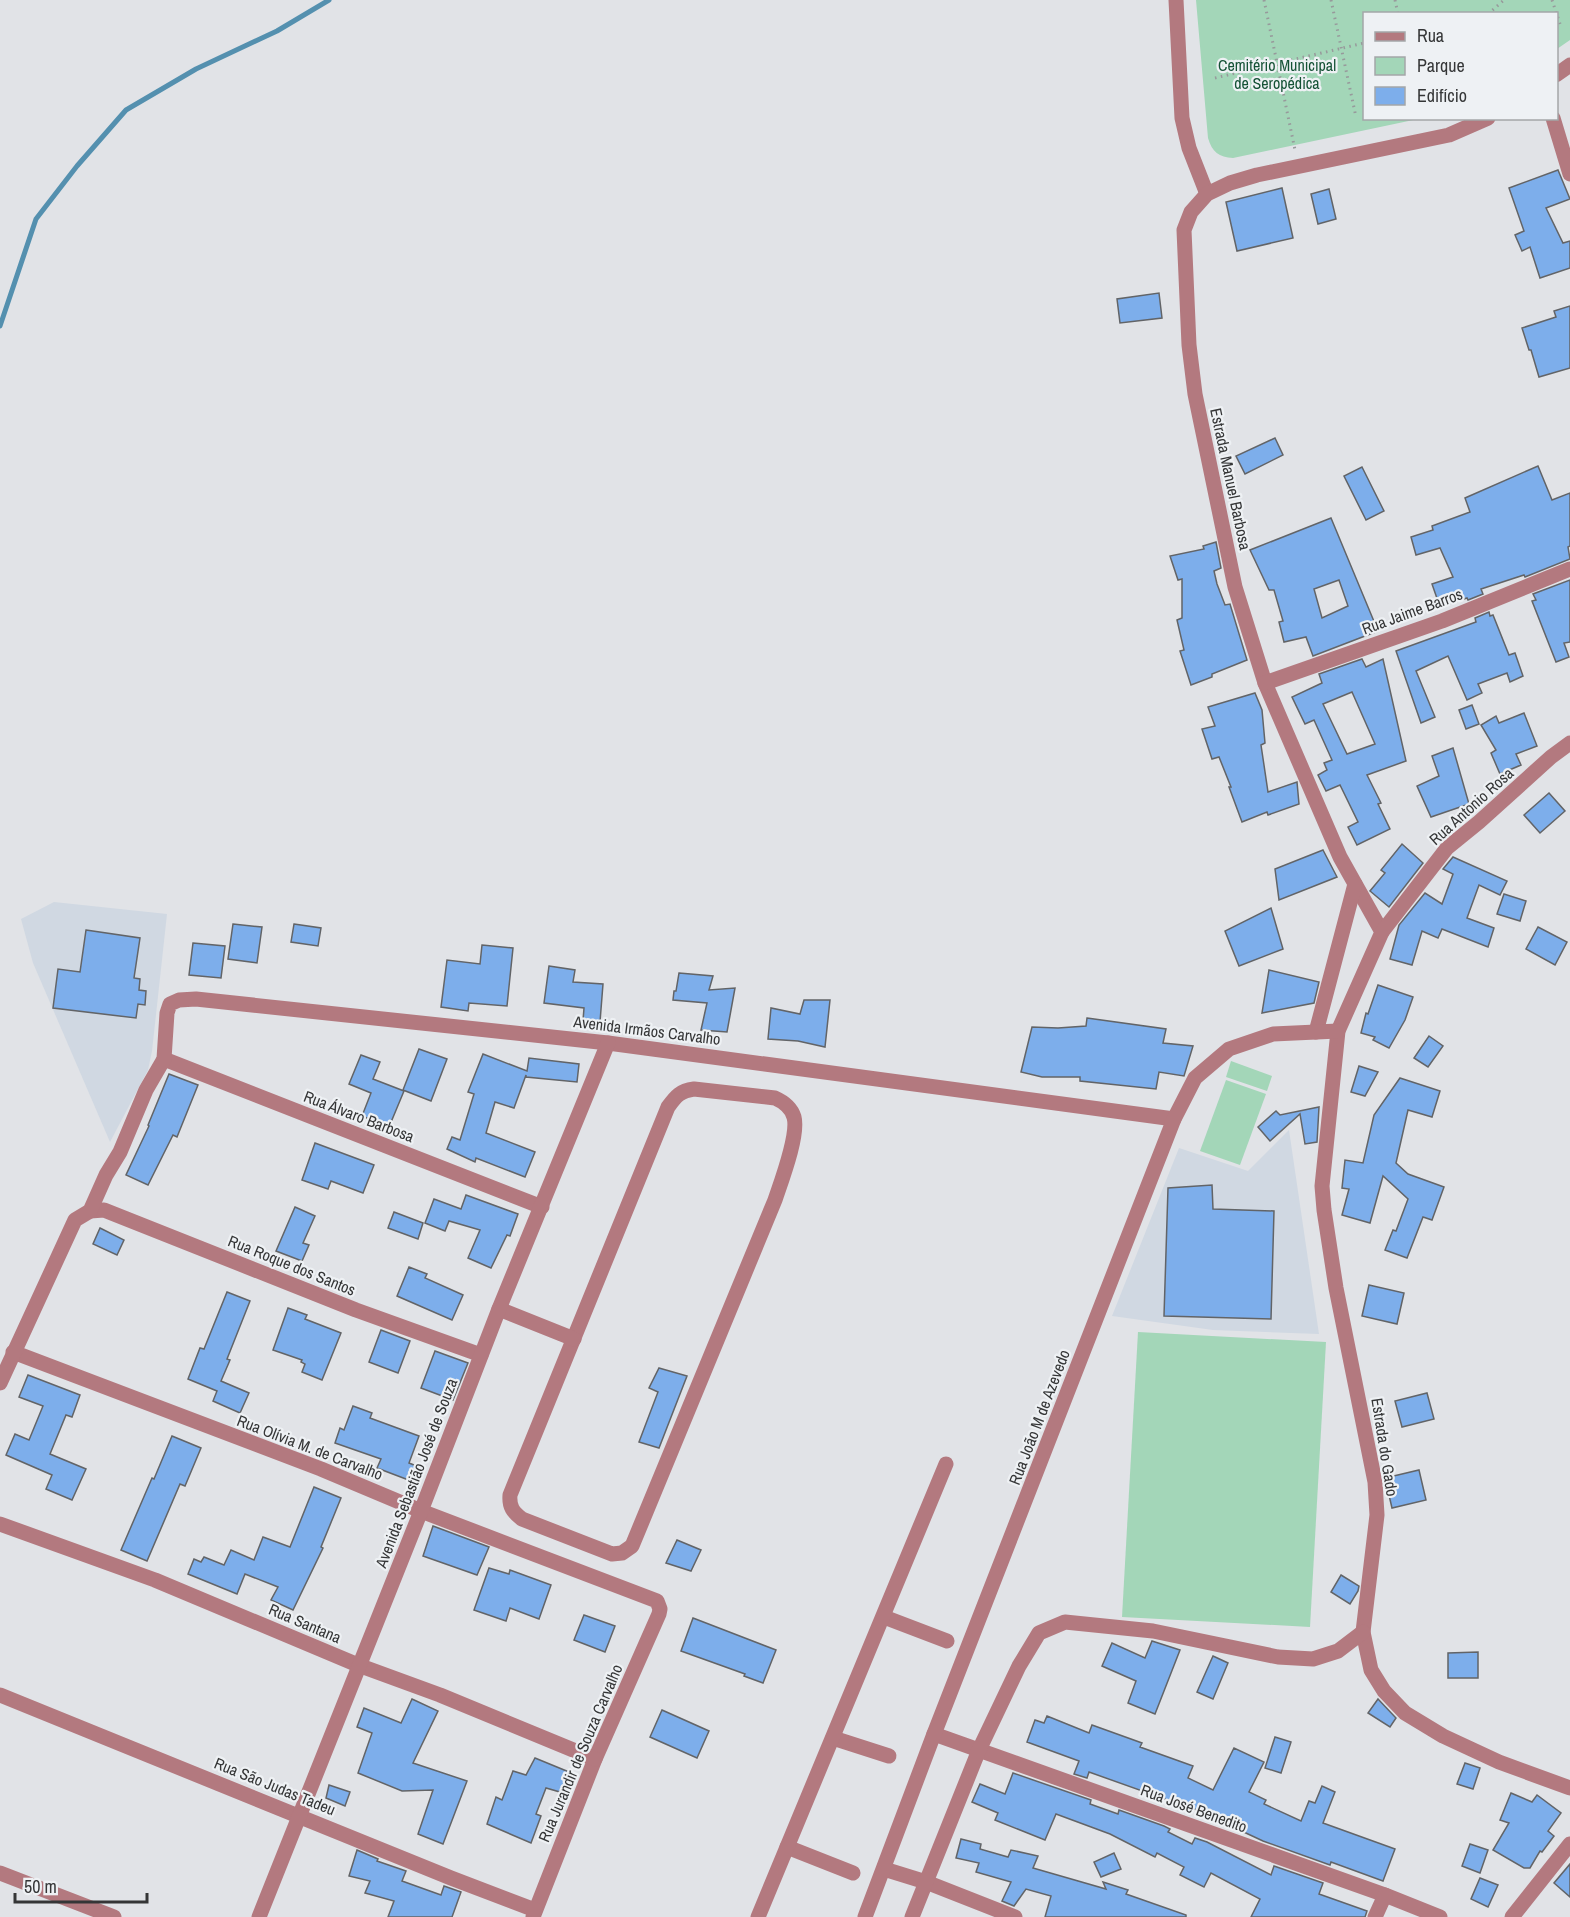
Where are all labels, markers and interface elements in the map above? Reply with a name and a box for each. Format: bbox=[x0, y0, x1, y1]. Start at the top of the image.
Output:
legend bbox=[1363, 12, 1558, 120]
text: Rua bbox=[1417, 23, 1444, 48]
text: Parque bbox=[1417, 53, 1465, 78]
park label: Cemitério Municipal de Seropédica bbox=[1218, 54, 1336, 94]
text: Edifício bbox=[1417, 83, 1467, 108]
street label: Estrada Manuel Barbosa bbox=[1205, 406, 1257, 553]
street label: Rua Jaime Barros bbox=[1359, 583, 1465, 639]
street label: Rua Antonio Rosa bbox=[1424, 762, 1518, 850]
street label: Avenida Irmãos Carvalho bbox=[571, 1010, 722, 1050]
street label: Rua Álvaro Barbosa bbox=[301, 1085, 418, 1147]
street label: Rua Roque dos Santos bbox=[225, 1229, 359, 1301]
street label: Rua João M de Azevedo bbox=[1003, 1346, 1075, 1488]
street label: Avenida Sebastião José de Souza bbox=[369, 1375, 463, 1572]
street label: Estrada do Gado bbox=[1366, 1396, 1404, 1498]
street label: Rua Olívia M. de Carvalho bbox=[234, 1409, 386, 1485]
street label: Rua Santana bbox=[265, 1598, 345, 1648]
street label: Rua Jurandir de Souza Carvalho bbox=[533, 1661, 627, 1845]
street label: Rua São Judas Tadeu bbox=[211, 1752, 339, 1820]
street label: Rua José Benedito bbox=[1138, 1779, 1250, 1837]
scale bar bbox=[15, 1866, 147, 1904]
text: 50 m bbox=[24, 1874, 57, 1899]

